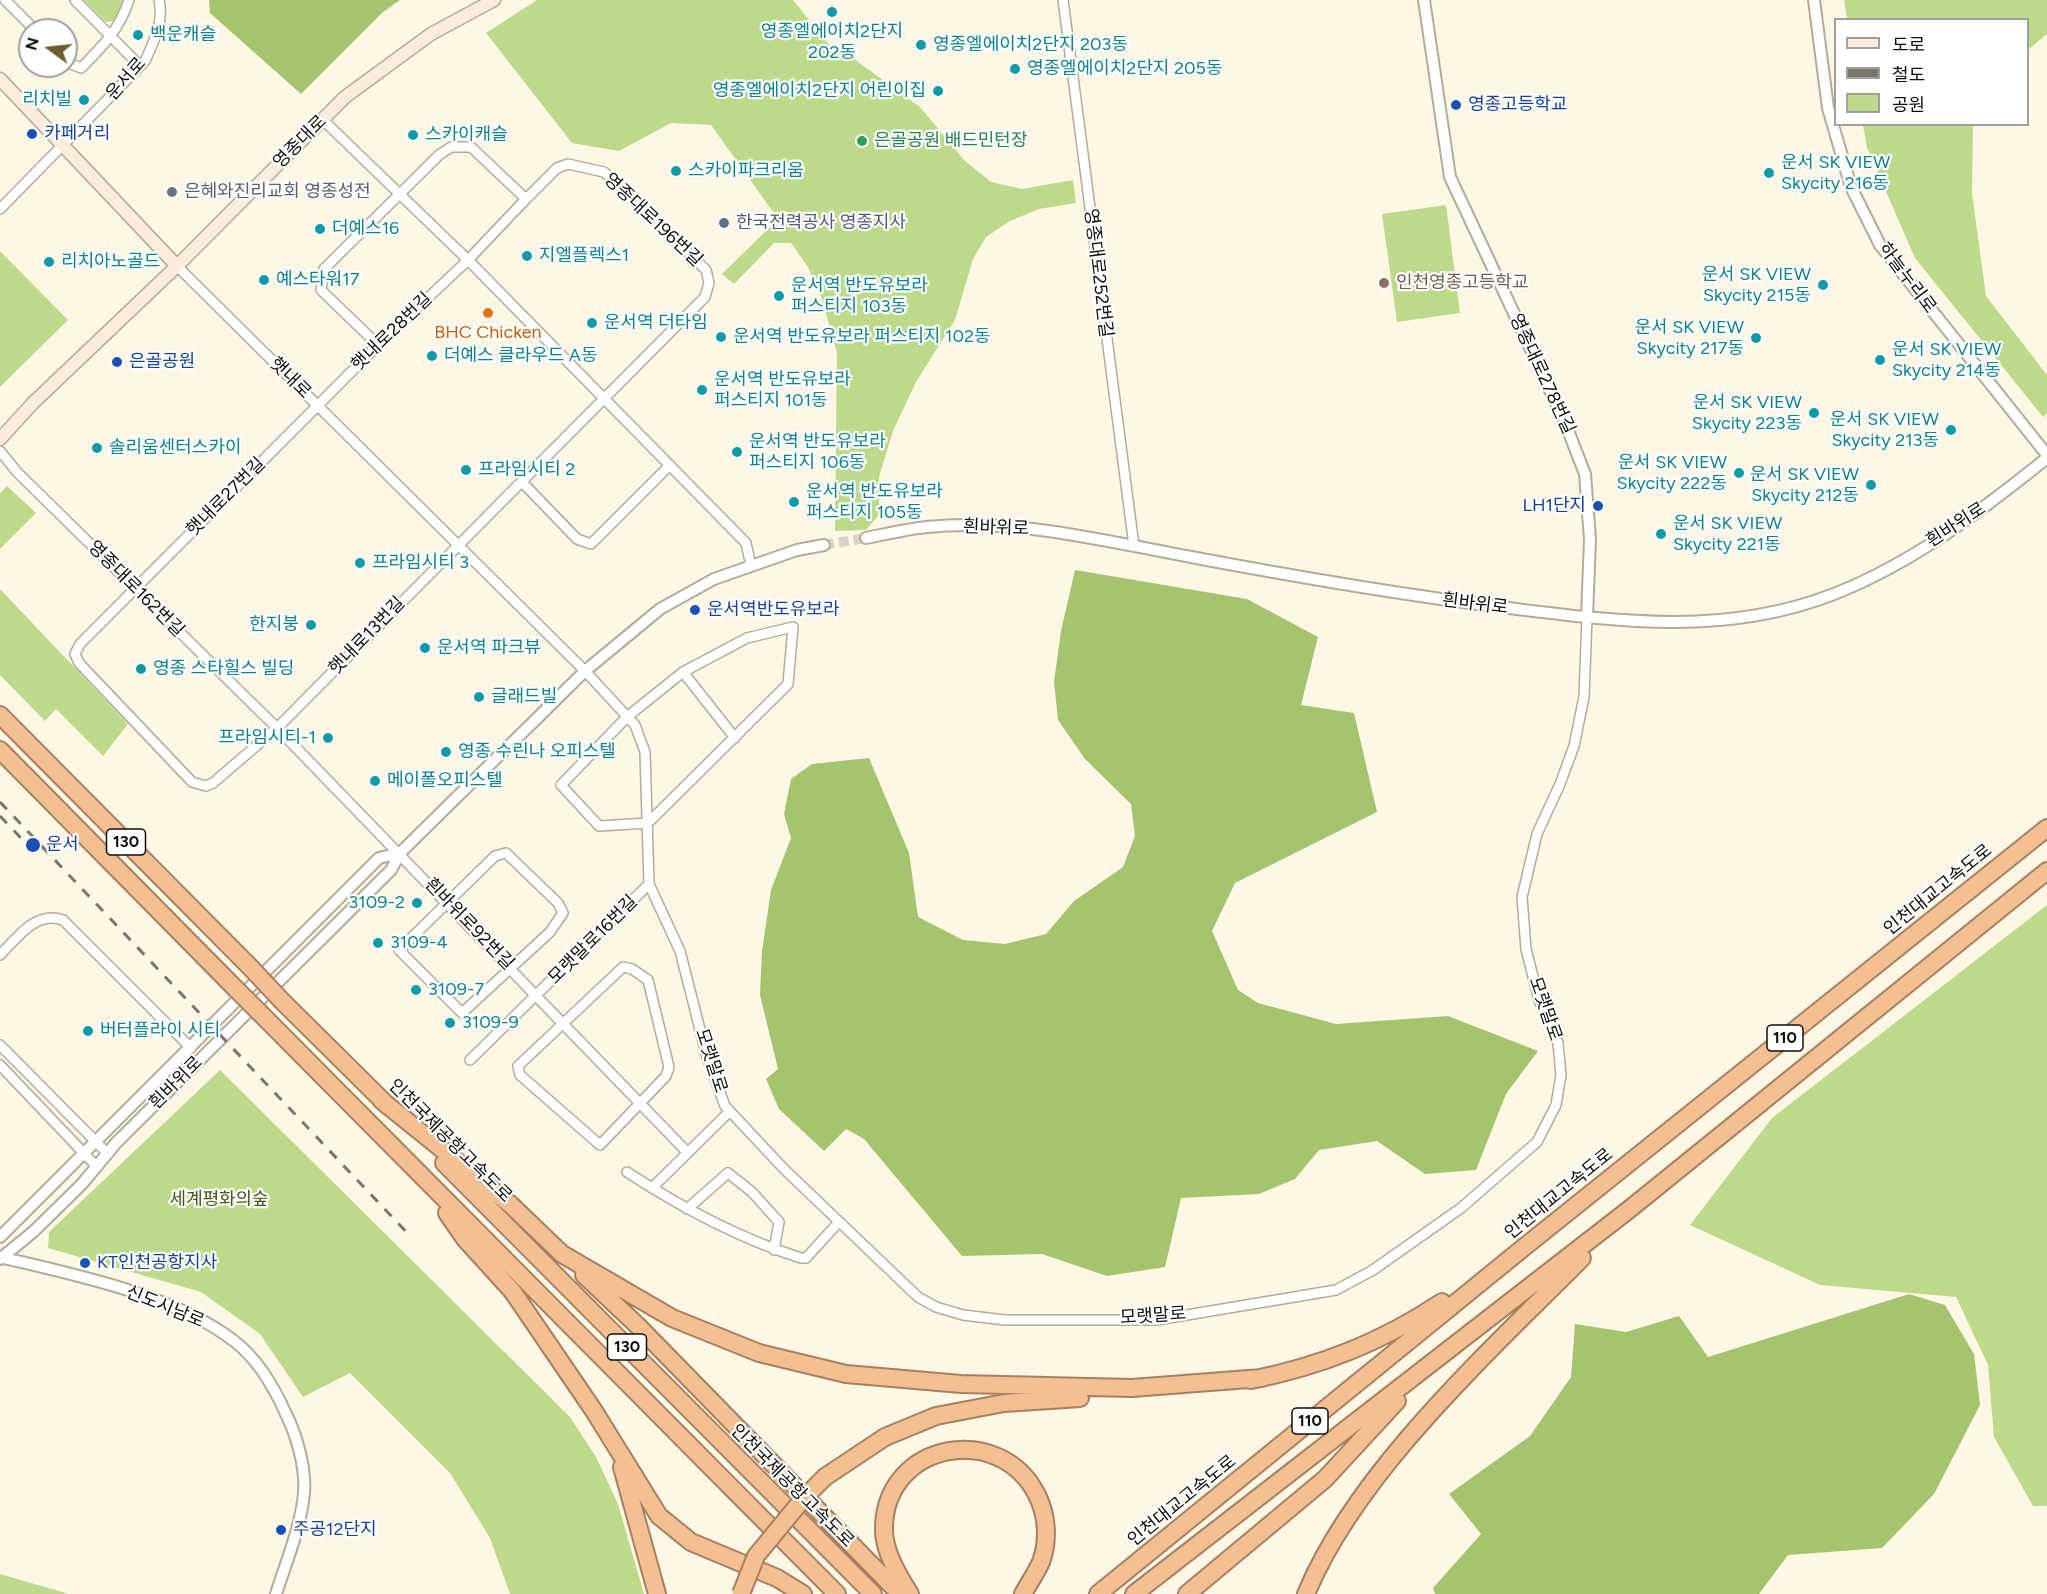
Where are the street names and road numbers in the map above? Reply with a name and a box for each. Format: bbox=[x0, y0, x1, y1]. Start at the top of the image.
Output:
street label: 운서로 bbox=[102, 53, 150, 105]
street label: 영종대로 bbox=[269, 111, 331, 173]
street label: 영종대로196번길 bbox=[599, 169, 707, 271]
street label: 영종대로252번길 bbox=[1079, 207, 1117, 339]
street label: 하늘누리로 bbox=[1873, 238, 1941, 318]
street label: 햇내로28번길 bbox=[347, 288, 437, 376]
street label: 영종대로278번길 bbox=[1505, 310, 1579, 438]
street label: 햇내로 bbox=[265, 353, 315, 403]
street label: 햇내로27번길 bbox=[182, 453, 270, 541]
street label: 흰바위로 bbox=[1922, 498, 1990, 552]
street label: 흰바위로 bbox=[963, 516, 1029, 540]
street label: 영종대로162번길 bbox=[83, 536, 189, 642]
street label: 흰바위로 bbox=[1441, 589, 1509, 619]
street label: 햇내로13번길 bbox=[324, 593, 410, 679]
road number: 130 bbox=[106, 829, 146, 855]
street label: 인천대교고속도로 bbox=[1880, 840, 1996, 940]
street label: 흰바위로92번길 bbox=[420, 873, 518, 975]
street label: 모랫말로16번길 bbox=[544, 891, 642, 989]
street label: 모랫말로 bbox=[1524, 974, 1566, 1044]
road number: 110 bbox=[1767, 1025, 1803, 1051]
street label: 모랫말로 bbox=[690, 1026, 732, 1096]
street label: 흰바위로 bbox=[145, 1052, 207, 1114]
street label: 인천국제공항고속도로 bbox=[384, 1075, 516, 1207]
street label: 인천대교고속도로 bbox=[1501, 1144, 1617, 1244]
street label: 신도시남로 bbox=[123, 1281, 207, 1333]
street label: 모랫말로 bbox=[1119, 1303, 1187, 1329]
road number: 130 bbox=[608, 1334, 646, 1360]
road number: 110 bbox=[1292, 1408, 1328, 1434]
street label: 인천국제공항고속도로 bbox=[726, 1420, 858, 1552]
street label: 인천대교고속도로 bbox=[1124, 1451, 1240, 1551]

